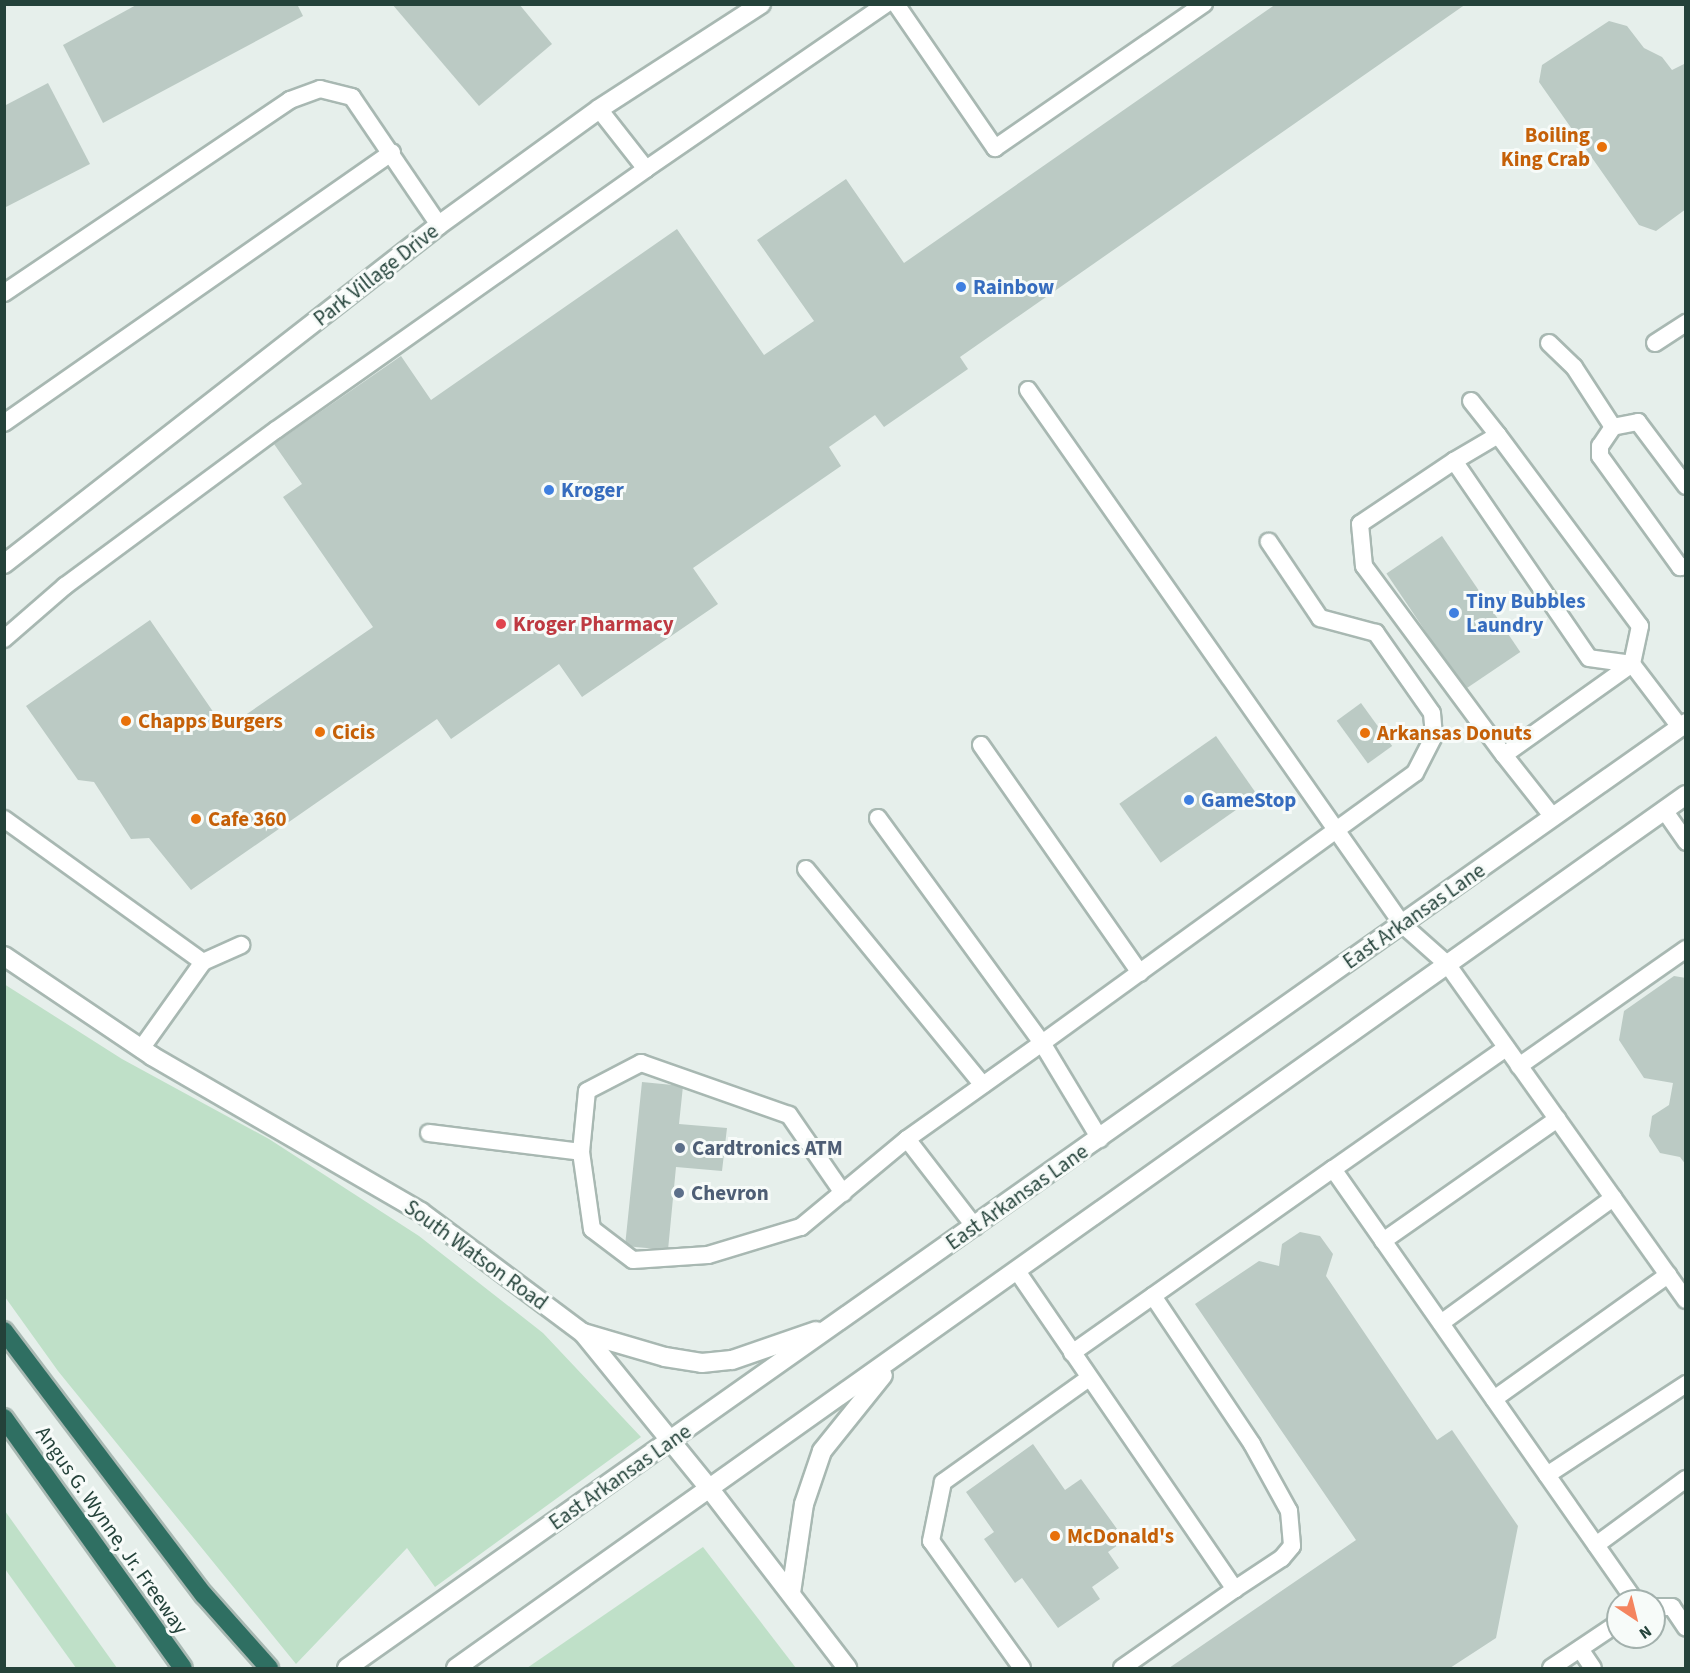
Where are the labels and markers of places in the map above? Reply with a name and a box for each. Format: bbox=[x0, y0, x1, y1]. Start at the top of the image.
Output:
place label: Boiling King Crab bbox=[1501, 122, 1590, 172]
marker: Boiling King Crab bbox=[1595, 140, 1609, 154]
place label: Rainbow bbox=[973, 274, 1054, 300]
marker: Rainbow bbox=[954, 280, 968, 294]
place label: Kroger bbox=[561, 477, 624, 503]
marker: Kroger bbox=[542, 483, 556, 497]
place label: Tiny Bubbles Laundry bbox=[1466, 588, 1586, 638]
marker: Tiny Bubbles Laundry bbox=[1447, 606, 1461, 620]
place label: Kroger Pharmacy bbox=[513, 611, 674, 637]
marker: Kroger Pharmacy bbox=[494, 617, 508, 631]
place label: Chapps Burgers bbox=[138, 708, 283, 734]
marker: Chapps Burgers bbox=[119, 714, 133, 728]
place label: Cicis bbox=[332, 719, 375, 745]
place label: Arkansas Donuts bbox=[1377, 720, 1532, 746]
marker: Cicis bbox=[313, 725, 327, 739]
marker: Arkansas Donuts bbox=[1358, 726, 1372, 740]
place label: GameStop bbox=[1201, 787, 1296, 813]
marker: GameStop bbox=[1182, 793, 1196, 807]
place label: Cafe 360 bbox=[208, 806, 287, 832]
marker: Cafe 360 bbox=[189, 812, 203, 826]
place label: Cardtronics ATM bbox=[692, 1135, 843, 1161]
marker: Cardtronics ATM bbox=[673, 1141, 687, 1155]
place label: Chevron bbox=[691, 1180, 769, 1206]
marker: Chevron bbox=[672, 1186, 686, 1200]
place label: McDonald's bbox=[1067, 1523, 1174, 1549]
marker: McDonald's bbox=[1048, 1529, 1062, 1543]

